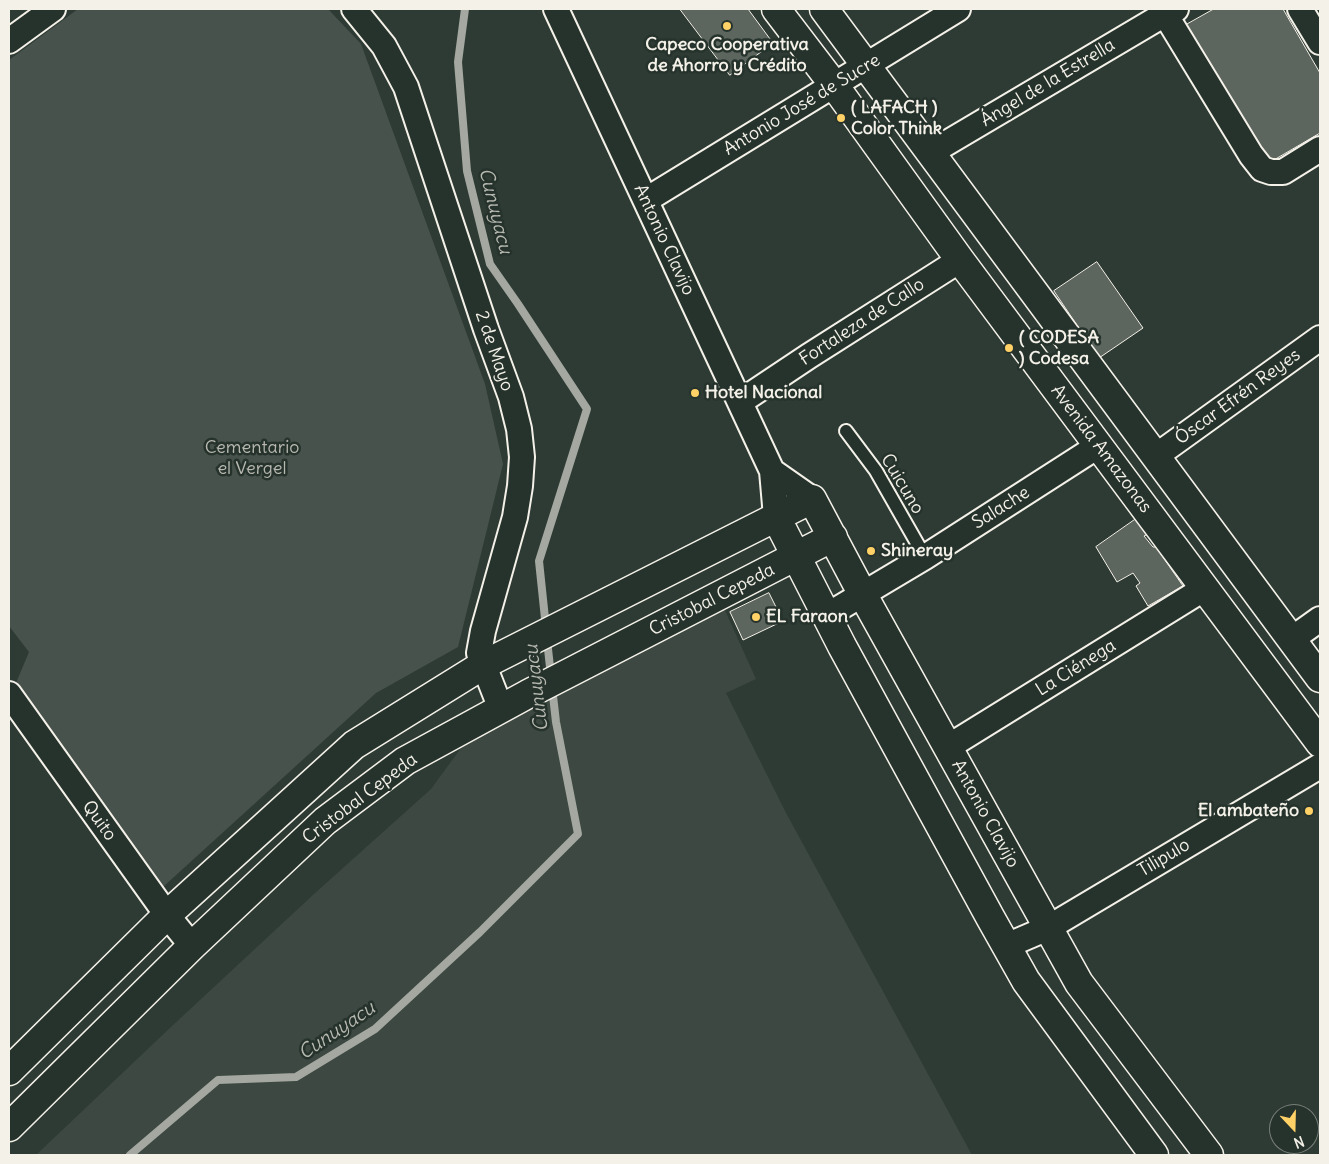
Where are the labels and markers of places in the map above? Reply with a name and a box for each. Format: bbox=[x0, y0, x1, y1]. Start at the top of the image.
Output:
marker: Capeco Cooperativa de Ahorro y Crédito bbox=[721, 20, 733, 32]
place label: Capeco Cooperativa de Ahorro y Crédito bbox=[645, 34, 809, 76]
place label: ( LAFACH ) Color Think bbox=[851, 97, 942, 140]
marker: ( LAFACH ) Color Think bbox=[835, 112, 847, 124]
place label: ( CODESA ) Codesa bbox=[1019, 327, 1099, 369]
marker: ( CODESA ) Codesa bbox=[1003, 342, 1015, 354]
place label: Hotel Nacional bbox=[705, 382, 822, 404]
marker: Hotel Nacional bbox=[689, 387, 701, 399]
place label: Shineray bbox=[881, 540, 953, 562]
marker: Shineray bbox=[865, 545, 877, 557]
place label: EL Faraon bbox=[766, 606, 848, 628]
marker: EL Faraon bbox=[750, 611, 762, 623]
place label: El ambateño bbox=[1198, 800, 1299, 822]
marker: El ambateño bbox=[1303, 805, 1315, 817]

